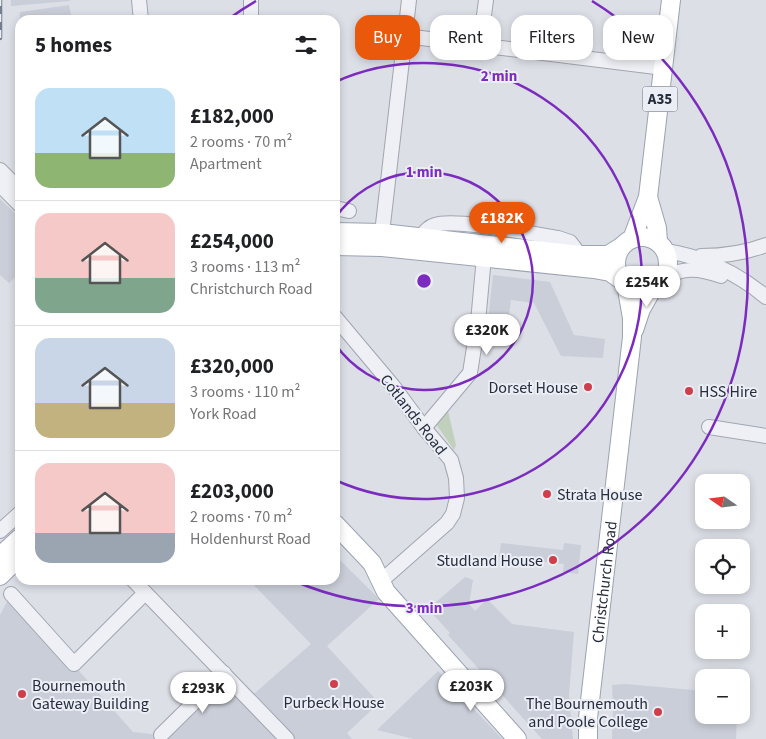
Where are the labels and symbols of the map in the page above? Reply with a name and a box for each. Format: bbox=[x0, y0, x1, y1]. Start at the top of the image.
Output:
text: 2 min bbox=[481, 66, 517, 87]
road number: A35 bbox=[642, 86, 678, 112]
text: 1 min bbox=[406, 162, 442, 183]
pin: £182K bbox=[467, 202, 537, 244]
pin: £254K bbox=[612, 266, 682, 308]
centre of rings bbox=[415, 272, 433, 290]
pin: £320K bbox=[452, 314, 522, 356]
street label: Cotlands Road bbox=[375, 370, 452, 460]
place label: Dorset House bbox=[488, 377, 578, 399]
marker: Dorset House bbox=[582, 381, 594, 393]
place label: HSS Hire bbox=[699, 381, 757, 403]
marker: HSS Hire bbox=[683, 385, 695, 397]
north arrow bbox=[695, 474, 750, 529]
place label: Strata House bbox=[557, 484, 642, 506]
marker: Strata House bbox=[541, 488, 553, 500]
street label: Christchurch Road bbox=[587, 520, 623, 644]
place label: Studland House bbox=[436, 550, 543, 572]
marker: Studland House bbox=[547, 554, 559, 566]
text: 3 min bbox=[406, 598, 442, 619]
pin: £203K bbox=[436, 670, 506, 712]
pin: £293K bbox=[168, 672, 238, 714]
place label: Bournemouth Gateway Building bbox=[32, 675, 149, 715]
marker: Purbeck House bbox=[328, 678, 340, 690]
marker: Bournemouth Gateway Building bbox=[16, 688, 28, 700]
place label: Purbeck House bbox=[284, 692, 385, 714]
place label: The Bournemouth and Poole College bbox=[526, 693, 648, 733]
marker: The Bournemouth and Poole College bbox=[652, 706, 664, 718]

